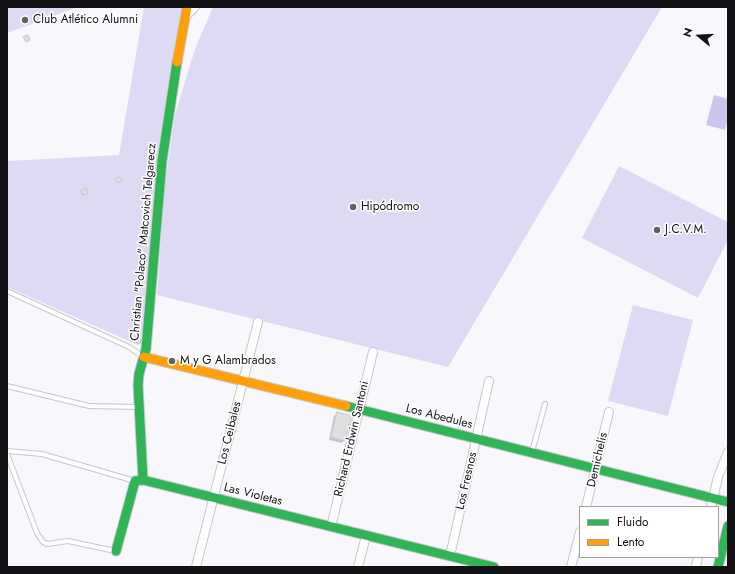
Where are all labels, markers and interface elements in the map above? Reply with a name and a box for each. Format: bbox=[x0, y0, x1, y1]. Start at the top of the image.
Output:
place label: Club Atlético Alumni bbox=[33, 13, 138, 27]
marker: Club Atlético Alumni bbox=[20, 15, 30, 25]
north arrow bbox=[679, 16, 719, 56]
text: N bbox=[679, 26, 697, 39]
street label: Christian "Polaco" Matcovich Telgarecz bbox=[128, 143, 160, 341]
place label: Hipódromo bbox=[361, 200, 419, 214]
marker: Hipódromo bbox=[348, 202, 358, 212]
place label: J.C.V.M. bbox=[665, 223, 707, 237]
marker: J.C.V.M. bbox=[652, 225, 662, 235]
place label: M y G Alambrados bbox=[180, 354, 276, 368]
marker: M y G Alambrados bbox=[167, 356, 177, 366]
street label: Richard Erdwin Santoni bbox=[332, 380, 372, 498]
street label: Los Ceibales bbox=[215, 400, 245, 466]
street label: Los Abedules bbox=[404, 402, 474, 432]
street label: Demichelis bbox=[585, 431, 611, 489]
street label: Los Fresnos bbox=[453, 451, 481, 511]
street label: Las Violetas bbox=[222, 481, 284, 509]
legend bbox=[579, 506, 719, 558]
text: Fluido bbox=[617, 513, 649, 531]
text: Lento bbox=[617, 533, 644, 551]

